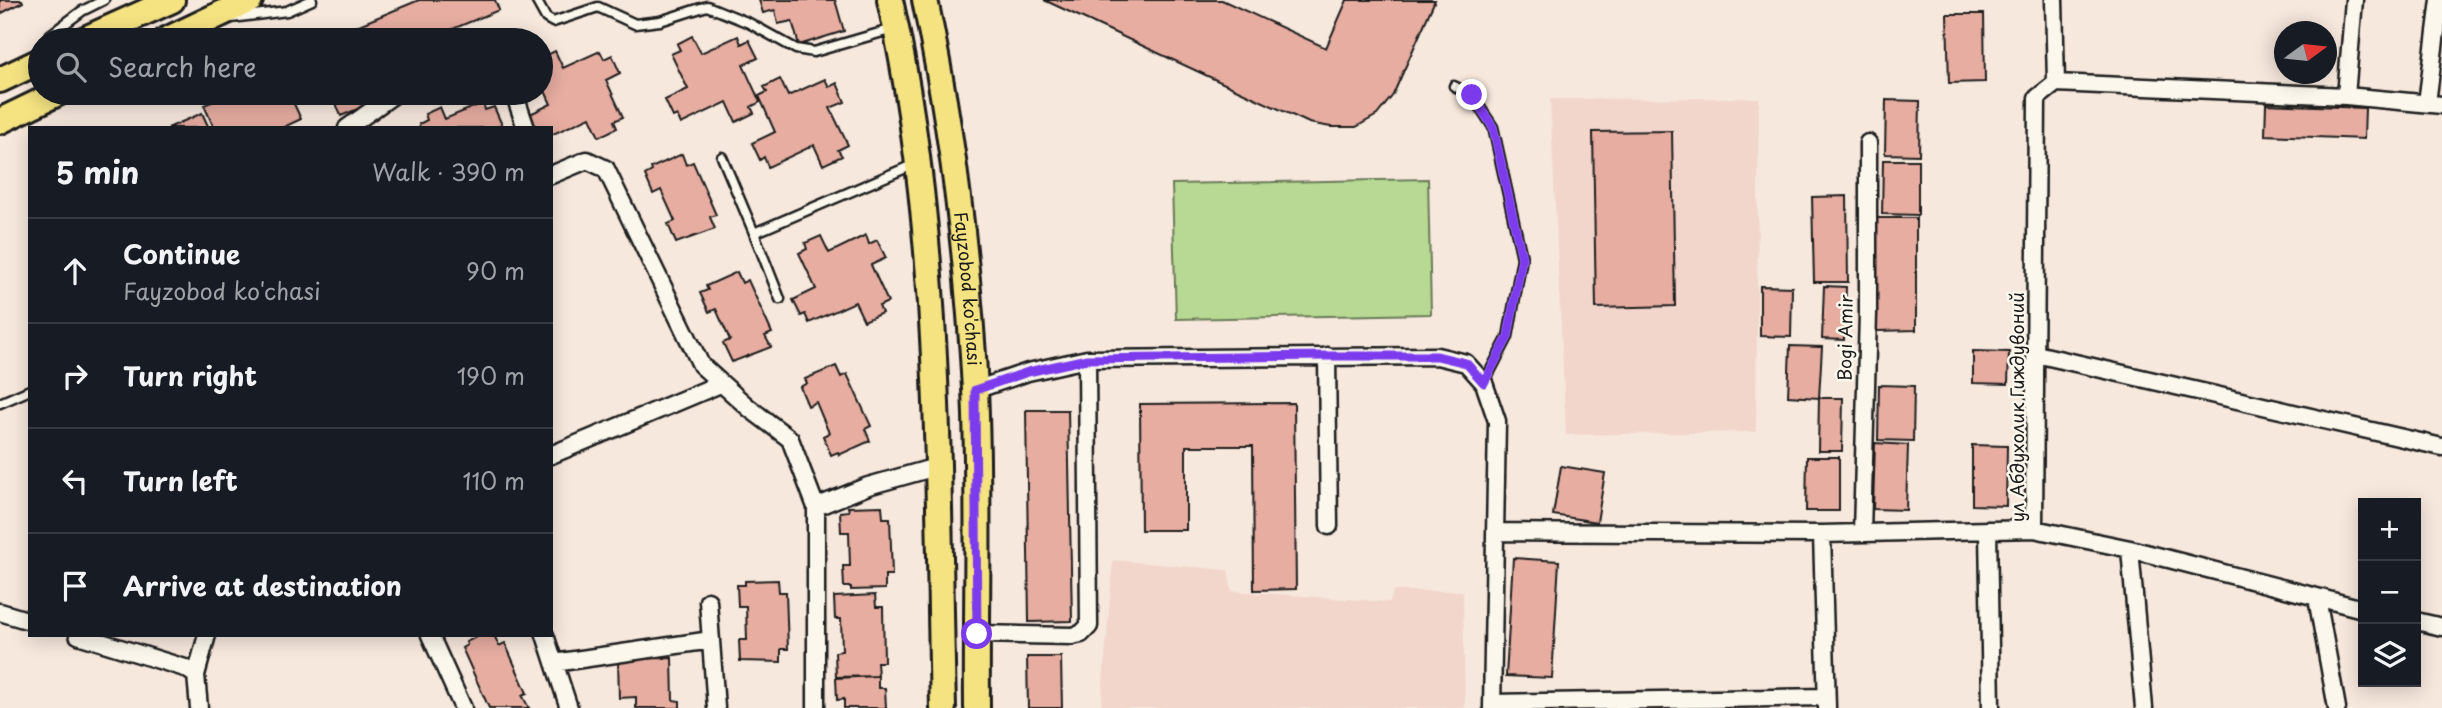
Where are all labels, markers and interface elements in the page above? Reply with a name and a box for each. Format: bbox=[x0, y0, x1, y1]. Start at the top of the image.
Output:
north arrow bbox=[2274, 21, 2337, 84]
search box bbox=[28, 28, 553, 105]
text: Search here bbox=[108, 47, 257, 86]
icon: search bbox=[52, 48, 90, 86]
route end bbox=[1456, 79, 1487, 110]
text: 5 min bbox=[56, 149, 139, 194]
text: Walk · 390 m bbox=[372, 154, 525, 189]
street label: Fayzobod ko'chasi bbox=[948, 210, 989, 367]
text: Continue bbox=[123, 234, 240, 273]
icon: ahead bbox=[56, 252, 94, 290]
text: 90 m bbox=[466, 253, 525, 288]
text: Fayzobod ko'chasi bbox=[123, 273, 321, 308]
street label: ул Абдухолик Гиждувоний bbox=[2003, 292, 2030, 522]
street label: Bogi Amir bbox=[1830, 294, 1859, 381]
text: Turn right bbox=[123, 356, 257, 395]
icon: right bbox=[56, 357, 94, 395]
text: 190 m bbox=[457, 358, 525, 393]
text: Turn left bbox=[123, 461, 238, 500]
icon: left bbox=[56, 462, 94, 500]
text: 110 m bbox=[463, 463, 525, 498]
map controls bbox=[2358, 498, 2421, 687]
button: + bbox=[2358, 498, 2421, 561]
button: − bbox=[2358, 561, 2421, 624]
text: Arrive at destination bbox=[123, 566, 402, 605]
icon: arrive bbox=[56, 567, 94, 605]
route start bbox=[961, 618, 992, 649]
button: layers bbox=[2358, 624, 2421, 687]

